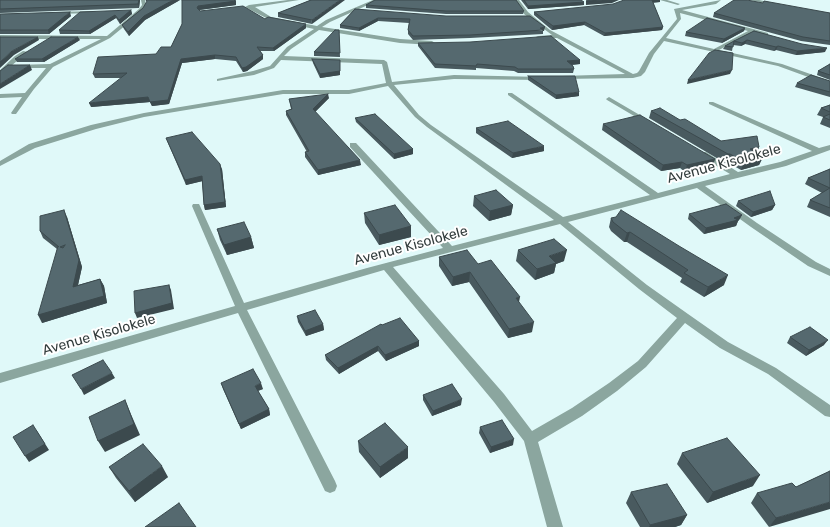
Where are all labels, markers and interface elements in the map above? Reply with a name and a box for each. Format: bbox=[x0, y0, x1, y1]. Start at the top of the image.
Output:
street label: Avenue Kisolokele bbox=[665, 141, 783, 187]
street label: Avenue Kisolokele bbox=[352, 223, 470, 269]
street label: Avenue Kisolokele bbox=[41, 311, 157, 359]

